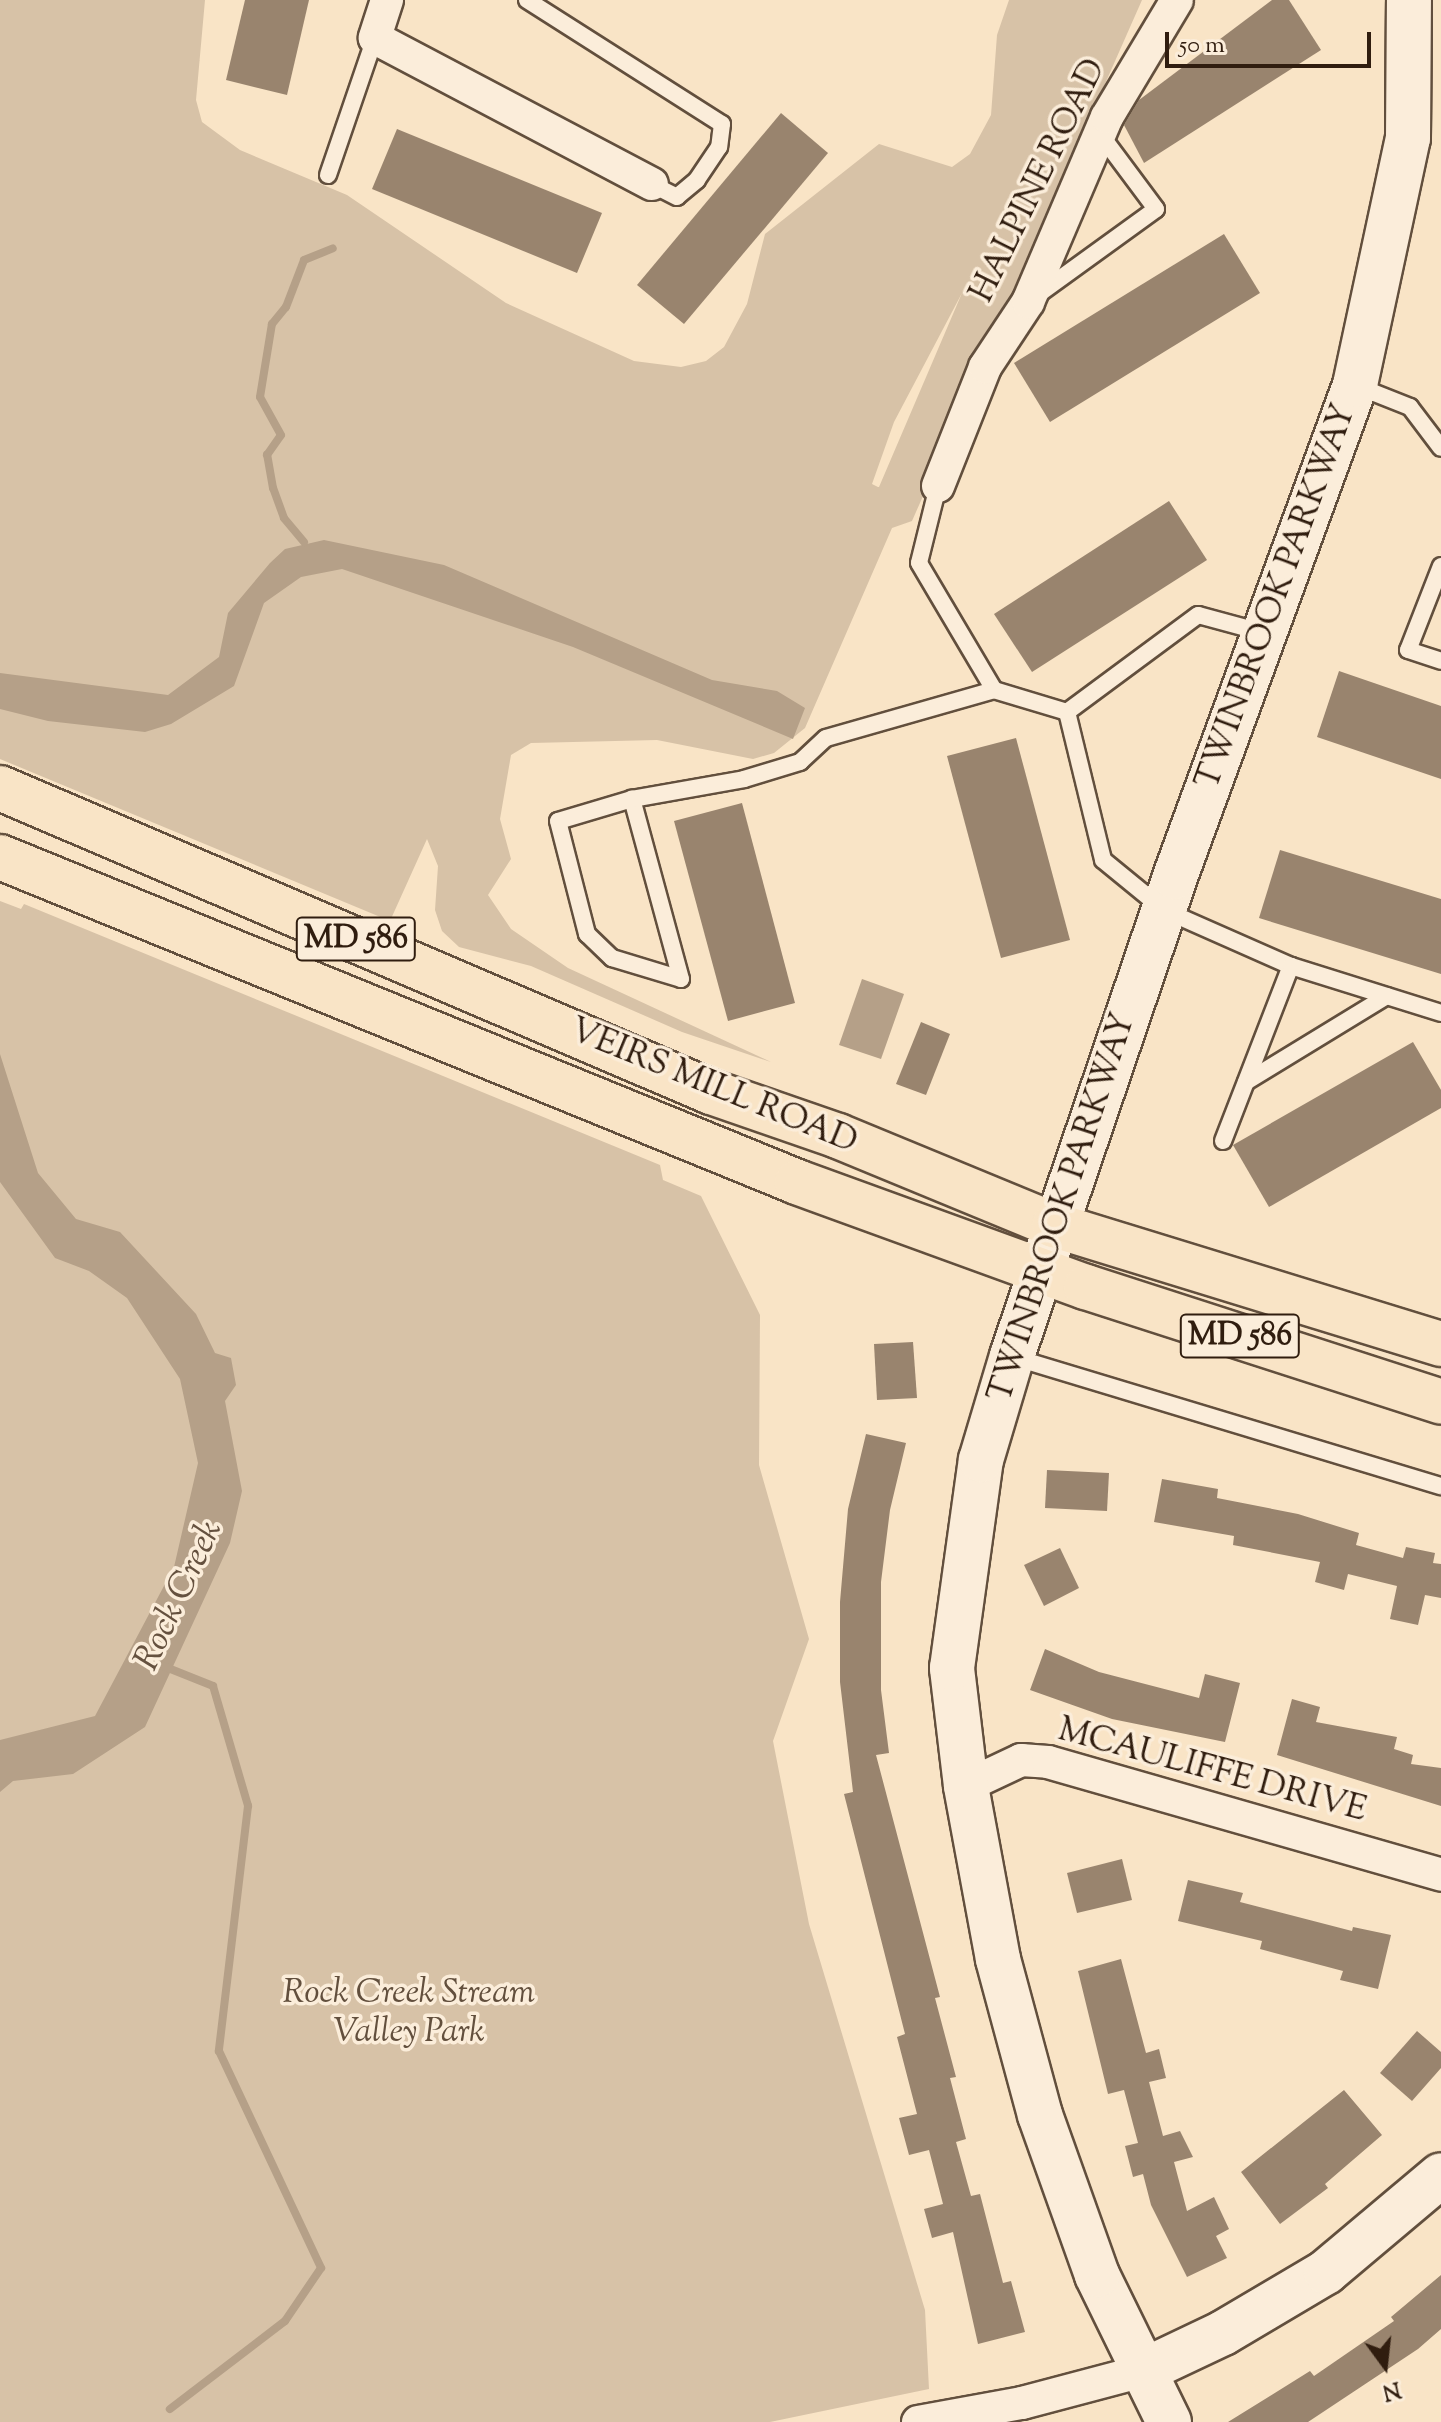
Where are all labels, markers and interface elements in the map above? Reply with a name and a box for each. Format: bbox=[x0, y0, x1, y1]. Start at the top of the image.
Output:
scale bar bbox=[1169, 16, 1375, 66]
text: 50 m bbox=[1179, 29, 1225, 63]
street label: HALPINE ROAD bbox=[962, 53, 1116, 309]
street label: TWINBROOK PARKWAY bbox=[1188, 399, 1366, 795]
road number: MD 586 bbox=[294, 911, 418, 967]
street label: TWINBROOK PARKWAY bbox=[981, 1008, 1145, 1408]
street label: VEIRS MILL ROAD bbox=[563, 1011, 863, 1163]
road number: MD 586 bbox=[1178, 1308, 1302, 1364]
water label: Rock Creek bbox=[127, 1514, 233, 1678]
street label: MCAULIFFE DRIVE bbox=[1053, 1710, 1371, 1832]
park label: Rock Creek Stream Valley Park bbox=[283, 1973, 535, 2052]
north arrow bbox=[1345, 2326, 1425, 2406]
text: N bbox=[1379, 2371, 1404, 2407]

